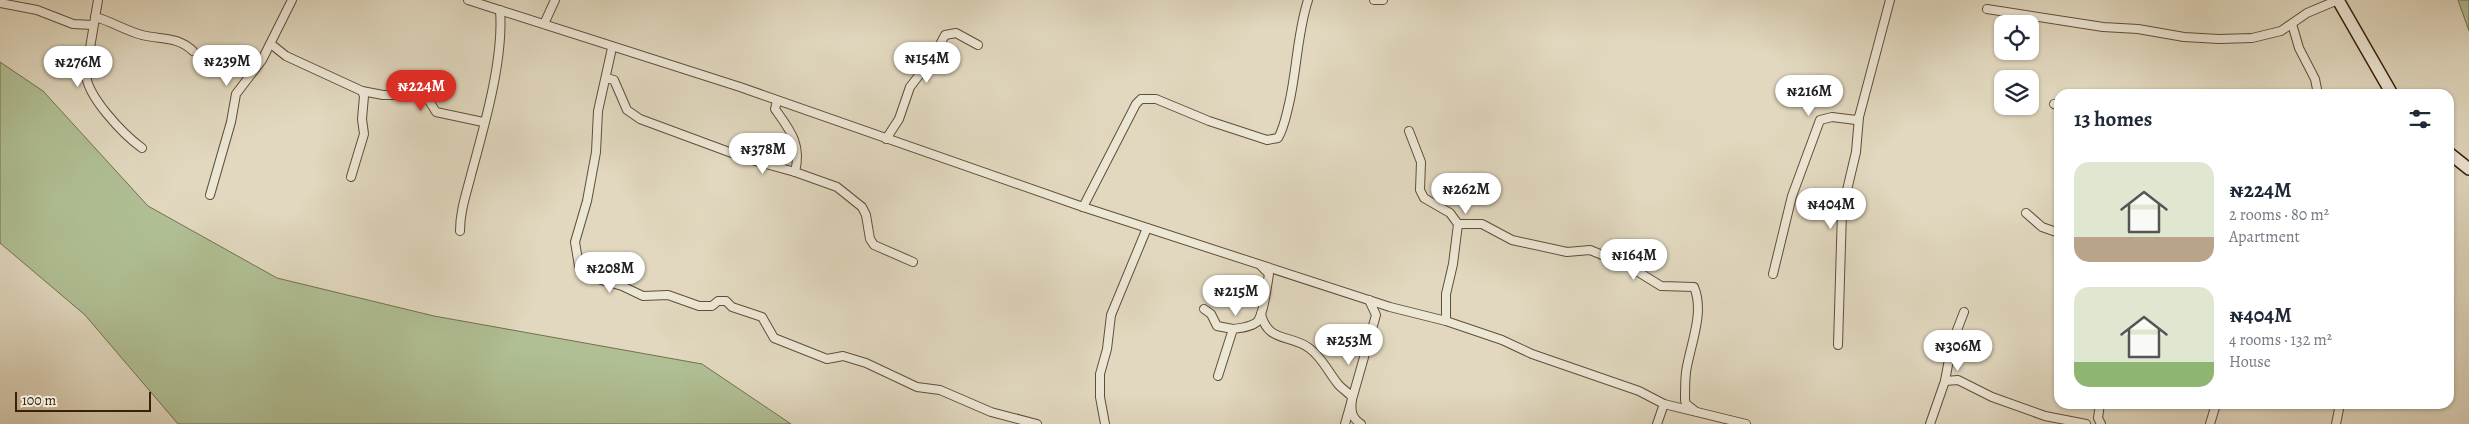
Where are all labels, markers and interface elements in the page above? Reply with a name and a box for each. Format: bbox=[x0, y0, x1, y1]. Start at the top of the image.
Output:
map controls bbox=[1994, 15, 2039, 115]
button: locate bbox=[1994, 15, 2039, 60]
pin: ₦154M bbox=[892, 42, 962, 84]
pin: ₦239M bbox=[192, 44, 262, 87]
pin: ₦276M bbox=[43, 46, 113, 88]
text: ₦154M bbox=[905, 47, 949, 69]
text: ₦239M bbox=[204, 50, 250, 72]
text: ₦276M bbox=[55, 51, 101, 73]
pin: ₦224M bbox=[386, 70, 456, 112]
button: layers bbox=[1994, 70, 2039, 115]
pin: ₦216M bbox=[1774, 74, 1844, 117]
text: ₦224M bbox=[397, 75, 445, 97]
text: ₦216M bbox=[1786, 80, 1832, 102]
text: 13 homes bbox=[2074, 105, 2152, 133]
icon: filters bbox=[2406, 105, 2434, 133]
pin: ₦378M bbox=[728, 132, 798, 175]
text: ₦378M bbox=[740, 138, 786, 160]
pin: ₦262M bbox=[1431, 172, 1501, 215]
text: ₦224M bbox=[2229, 176, 2292, 204]
text: ₦262M bbox=[1442, 178, 1490, 200]
icon: home bbox=[2114, 182, 2174, 242]
pin: ₦404M bbox=[1796, 188, 1866, 230]
text: ₦404M bbox=[1807, 193, 1855, 215]
text: 2 rooms · 80 m² bbox=[2229, 204, 2329, 226]
text: Apartment bbox=[2229, 226, 2300, 248]
pin: ₦164M bbox=[1599, 238, 1669, 281]
text: ₦164M bbox=[1611, 244, 1657, 266]
pin: ₦208M bbox=[575, 252, 645, 294]
text: ₦208M bbox=[586, 257, 634, 279]
pin: ₦215M bbox=[1201, 274, 1271, 317]
text: ₦215M bbox=[1213, 280, 1259, 302]
text: ₦404M bbox=[2229, 301, 2292, 329]
icon: home bbox=[2114, 307, 2174, 367]
pin: ₦253M bbox=[1314, 324, 1384, 366]
text: ₦253M bbox=[1326, 329, 1372, 351]
text: 4 rooms · 132 m² bbox=[2229, 329, 2332, 351]
pin: ₦306M bbox=[1923, 330, 1993, 372]
text: ₦306M bbox=[1934, 335, 1982, 357]
text: House bbox=[2229, 351, 2271, 373]
scale bar bbox=[15, 389, 151, 412]
text: 100 m bbox=[22, 391, 56, 410]

